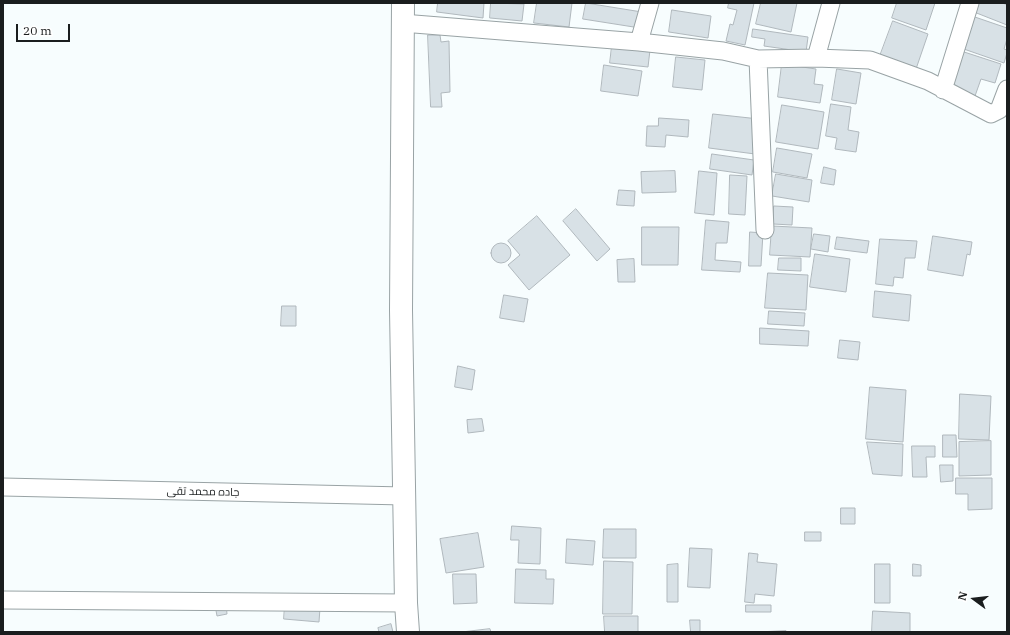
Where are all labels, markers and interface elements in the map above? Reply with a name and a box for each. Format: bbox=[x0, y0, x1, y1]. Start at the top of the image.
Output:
scale bar bbox=[18, 16, 72, 42]
text: 20 m bbox=[23, 23, 52, 38]
street label: جاده محمد تقی bbox=[166, 485, 240, 499]
north arrow bbox=[954, 579, 994, 619]
text: N bbox=[955, 590, 970, 602]

